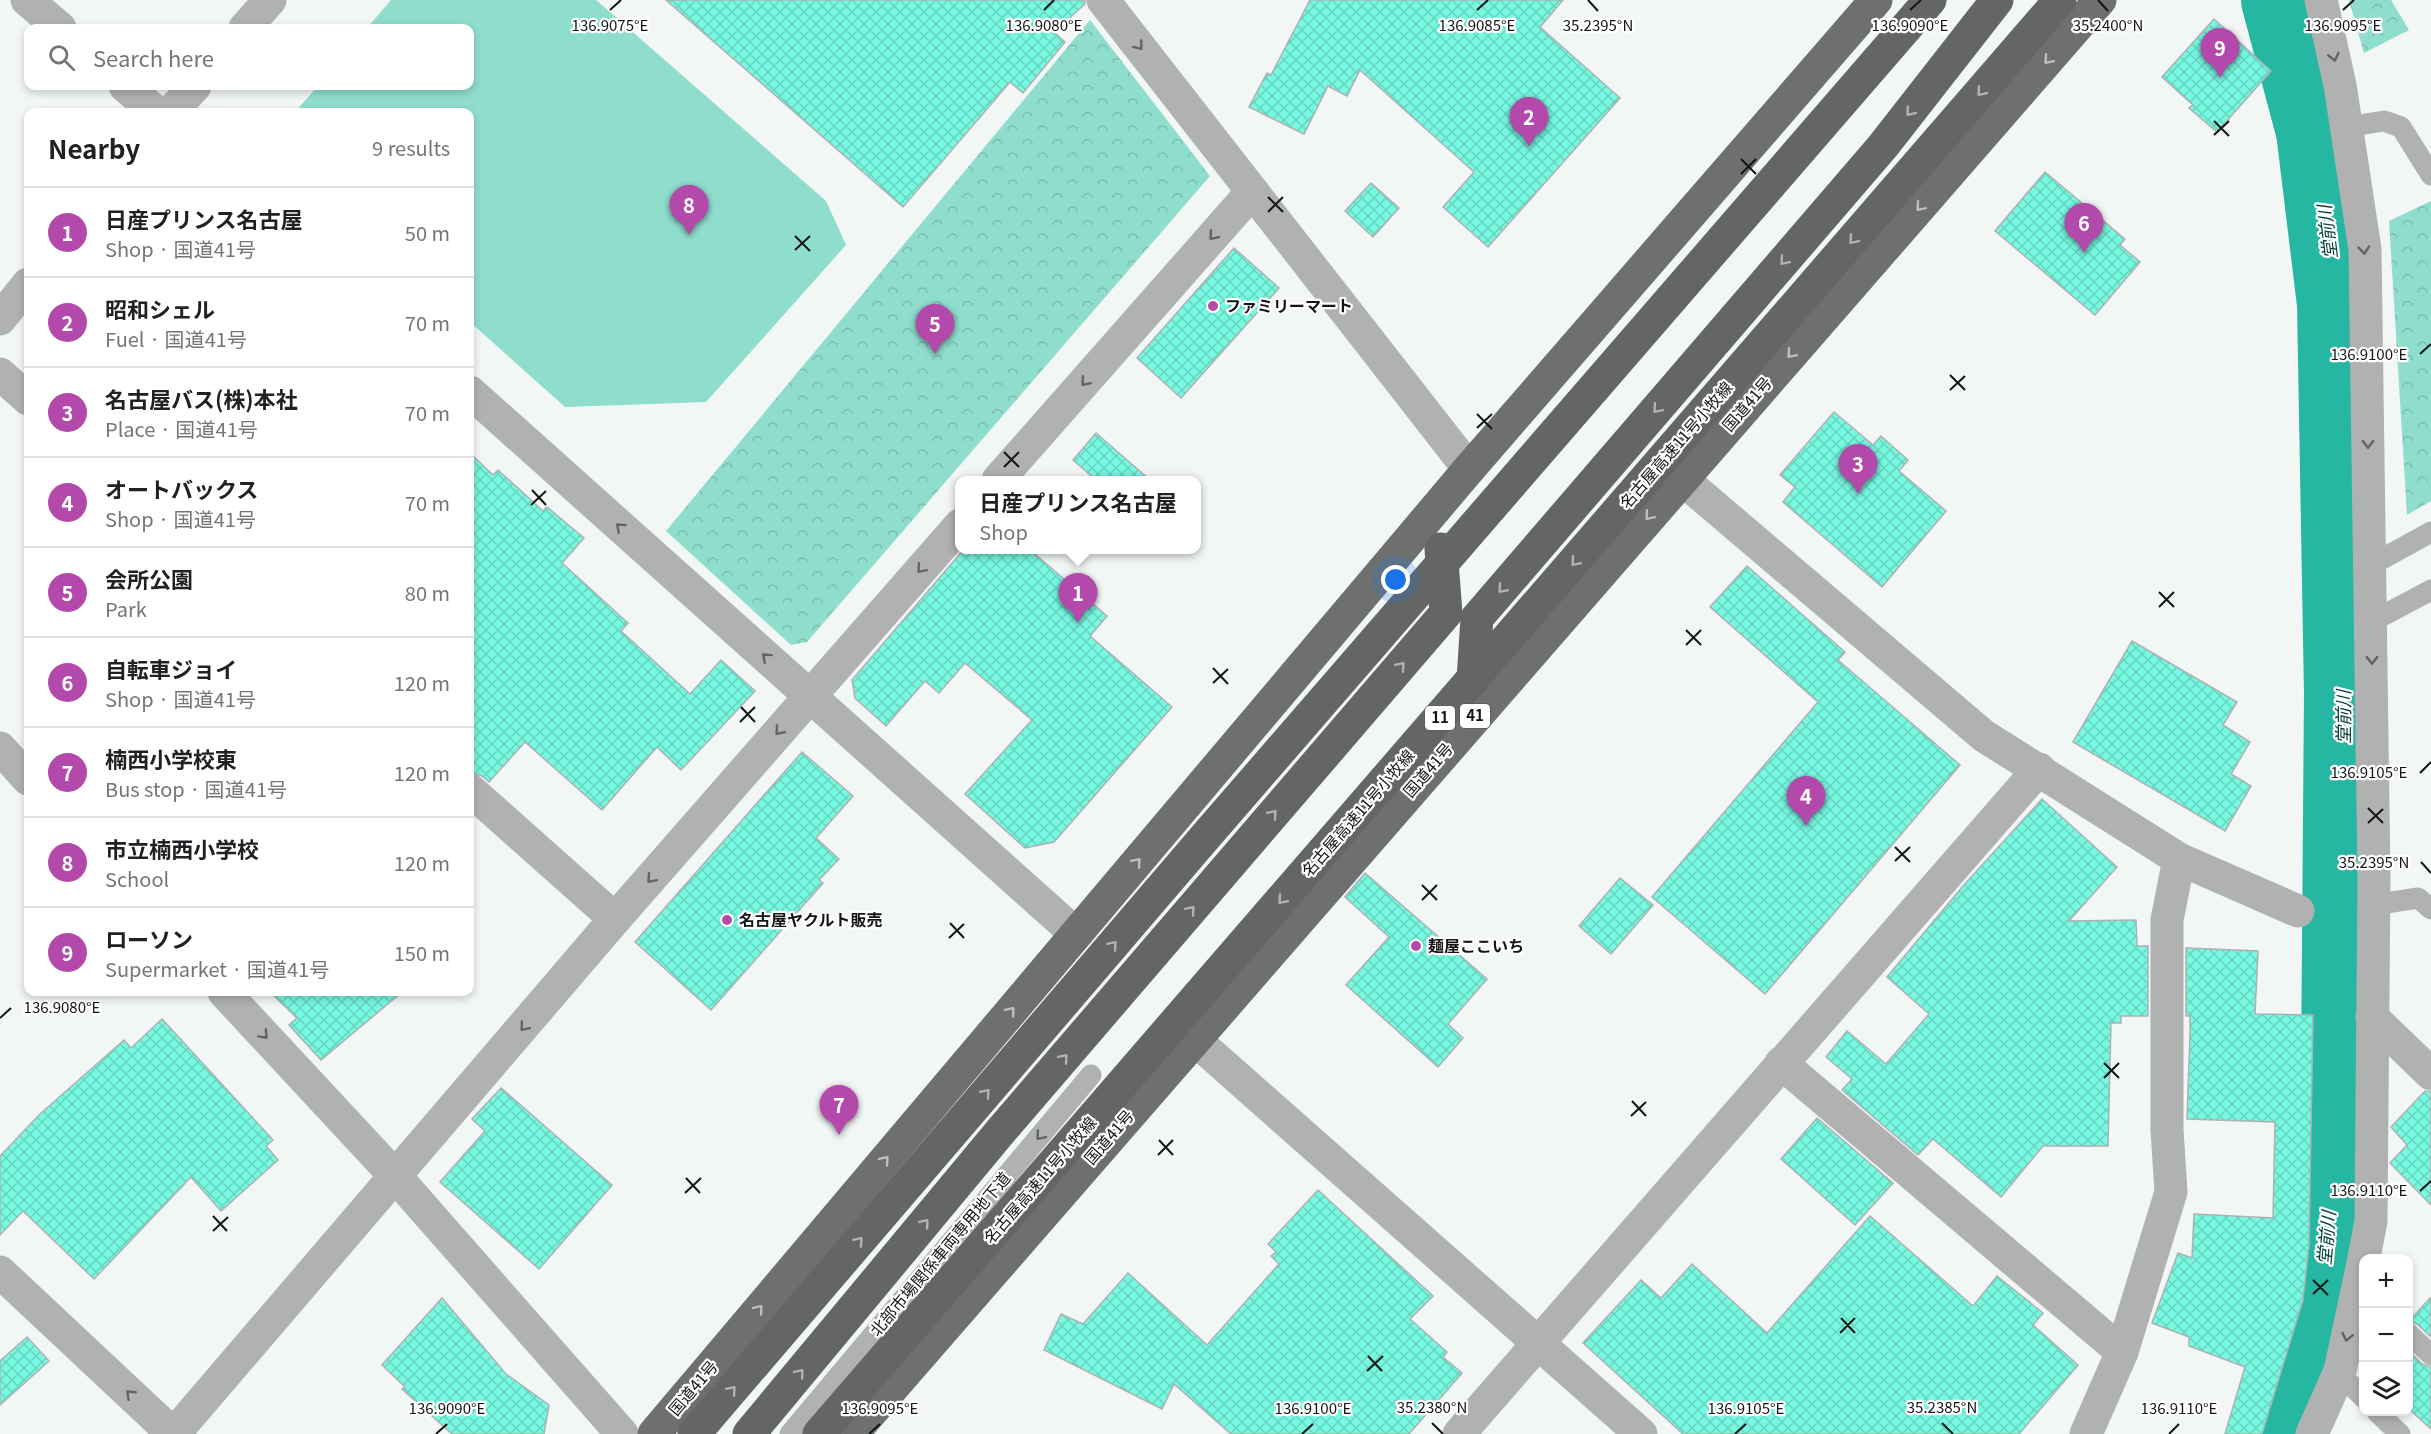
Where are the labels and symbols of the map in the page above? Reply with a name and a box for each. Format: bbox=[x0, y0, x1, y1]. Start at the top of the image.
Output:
text: 136.9075°E bbox=[572, 14, 649, 35]
text: 136.9080°E bbox=[1006, 14, 1083, 35]
text: 136.9085°E bbox=[1439, 14, 1516, 35]
text: 35.2395°N bbox=[1563, 14, 1633, 35]
text: 136.9090°E bbox=[1872, 14, 1949, 35]
text: 35.2400°N bbox=[2073, 14, 2143, 35]
text: 136.9095°E bbox=[2305, 14, 2382, 35]
pin: 9 bbox=[2200, 28, 2240, 78]
one-way arrow bbox=[1131, 39, 1142, 50]
one-way arrow bbox=[2326, 52, 2339, 62]
one-way arrow bbox=[2044, 53, 2055, 64]
one-way arrow bbox=[1977, 85, 1988, 96]
pin: 2 bbox=[1510, 98, 1549, 147]
one-way arrow bbox=[1906, 105, 1917, 116]
pin: 8 bbox=[670, 186, 708, 235]
one-way arrow bbox=[1916, 200, 1927, 211]
water label: 堂前川 bbox=[2310, 202, 2342, 261]
pin: 6 bbox=[2064, 204, 2104, 253]
one-way arrow bbox=[1209, 229, 1220, 240]
one-way arrow bbox=[1849, 233, 1860, 244]
one-way arrow bbox=[2357, 245, 2370, 254]
one-way arrow bbox=[1780, 254, 1791, 265]
place label: ファミリーマート bbox=[1225, 293, 1353, 317]
marker: ファミリーマート bbox=[1206, 299, 1220, 313]
pin: 5 bbox=[916, 304, 954, 354]
text: 136.9100°E bbox=[2331, 343, 2408, 364]
one-way arrow bbox=[1788, 347, 1799, 358]
street label: 国道41号 bbox=[1716, 371, 1777, 436]
one-way arrow bbox=[1081, 375, 1092, 386]
street label: 名古屋高速11号小牧線 bbox=[1613, 375, 1737, 513]
one-way arrow bbox=[1653, 402, 1664, 413]
one-way arrow bbox=[2362, 440, 2375, 449]
pin: 3 bbox=[1838, 444, 1878, 494]
one-way arrow bbox=[1645, 510, 1656, 520]
one-way arrow bbox=[617, 523, 627, 534]
one-way arrow bbox=[1571, 555, 1582, 566]
one-way arrow bbox=[917, 562, 928, 573]
your location bbox=[1381, 565, 1410, 594]
pin: 1 bbox=[1058, 574, 1098, 623]
one-way arrow bbox=[1499, 582, 1510, 593]
one-way arrow bbox=[762, 653, 773, 664]
one-way arrow bbox=[2366, 656, 2378, 665]
one-way arrow bbox=[1394, 662, 1405, 673]
water label: 堂前川 bbox=[2329, 688, 2355, 744]
road number: 41 bbox=[1460, 704, 1490, 728]
road number: 11 bbox=[1425, 706, 1455, 730]
one-way arrow bbox=[775, 724, 786, 735]
street label: 国道41号 bbox=[1397, 737, 1458, 802]
street label: 名古屋高速11号小牧線 bbox=[1295, 743, 1419, 881]
text: 136.9105°E bbox=[2331, 761, 2408, 782]
pin: 4 bbox=[1786, 776, 1826, 826]
one-way arrow bbox=[1266, 809, 1277, 820]
text: 35.2395°N bbox=[2339, 851, 2409, 872]
one-way arrow bbox=[1130, 858, 1141, 869]
one-way arrow bbox=[647, 872, 658, 882]
one-way arrow bbox=[1278, 893, 1289, 904]
one-way arrow bbox=[1184, 906, 1195, 917]
place label: 名古屋ヤクルト販売 bbox=[739, 907, 883, 931]
marker: 名古屋ヤクルト販売 bbox=[720, 913, 734, 927]
place label: 麺屋ここいち bbox=[1428, 933, 1524, 957]
marker: 麺屋ここいち bbox=[1409, 939, 1423, 953]
one-way arrow bbox=[1105, 941, 1116, 952]
text: 136.9080°E bbox=[24, 996, 101, 1017]
one-way arrow bbox=[1004, 1007, 1015, 1018]
one-way arrow bbox=[520, 1020, 531, 1031]
one-way arrow bbox=[257, 1028, 268, 1038]
one-way arrow bbox=[1057, 1054, 1068, 1065]
pin: 7 bbox=[820, 1086, 858, 1135]
one-way arrow bbox=[979, 1089, 990, 1100]
street label: 国道41号 bbox=[1078, 1104, 1139, 1169]
street label: 名古屋高速11号小牧線 bbox=[977, 1110, 1101, 1248]
one-way arrow bbox=[1036, 1129, 1047, 1140]
one-way arrow bbox=[878, 1156, 889, 1167]
street label: 北部市場関係車両専用地下道 bbox=[863, 1166, 1015, 1341]
text: 136.9110°E bbox=[2331, 1179, 2408, 1200]
water label: 堂前川 bbox=[2310, 1208, 2340, 1266]
one-way arrow bbox=[917, 1219, 928, 1230]
one-way arrow bbox=[852, 1237, 863, 1248]
one-way arrow bbox=[752, 1305, 763, 1316]
one-way arrow bbox=[2341, 1332, 2354, 1342]
street label: 国道41号 bbox=[662, 1354, 723, 1420]
one-way arrow bbox=[793, 1369, 804, 1380]
one-way arrow bbox=[725, 1386, 736, 1397]
one-way arrow bbox=[127, 1390, 137, 1401]
text: 35.2380°N bbox=[1397, 1396, 1467, 1417]
text: 35.2385°N bbox=[1907, 1396, 1977, 1417]
text: 136.9090°E bbox=[409, 1397, 486, 1418]
text: 136.9095°E bbox=[842, 1397, 919, 1418]
text: 136.9100°E bbox=[1275, 1397, 1352, 1418]
text: 136.9105°E bbox=[1708, 1397, 1785, 1418]
text: 136.9110°E bbox=[2141, 1397, 2218, 1418]

